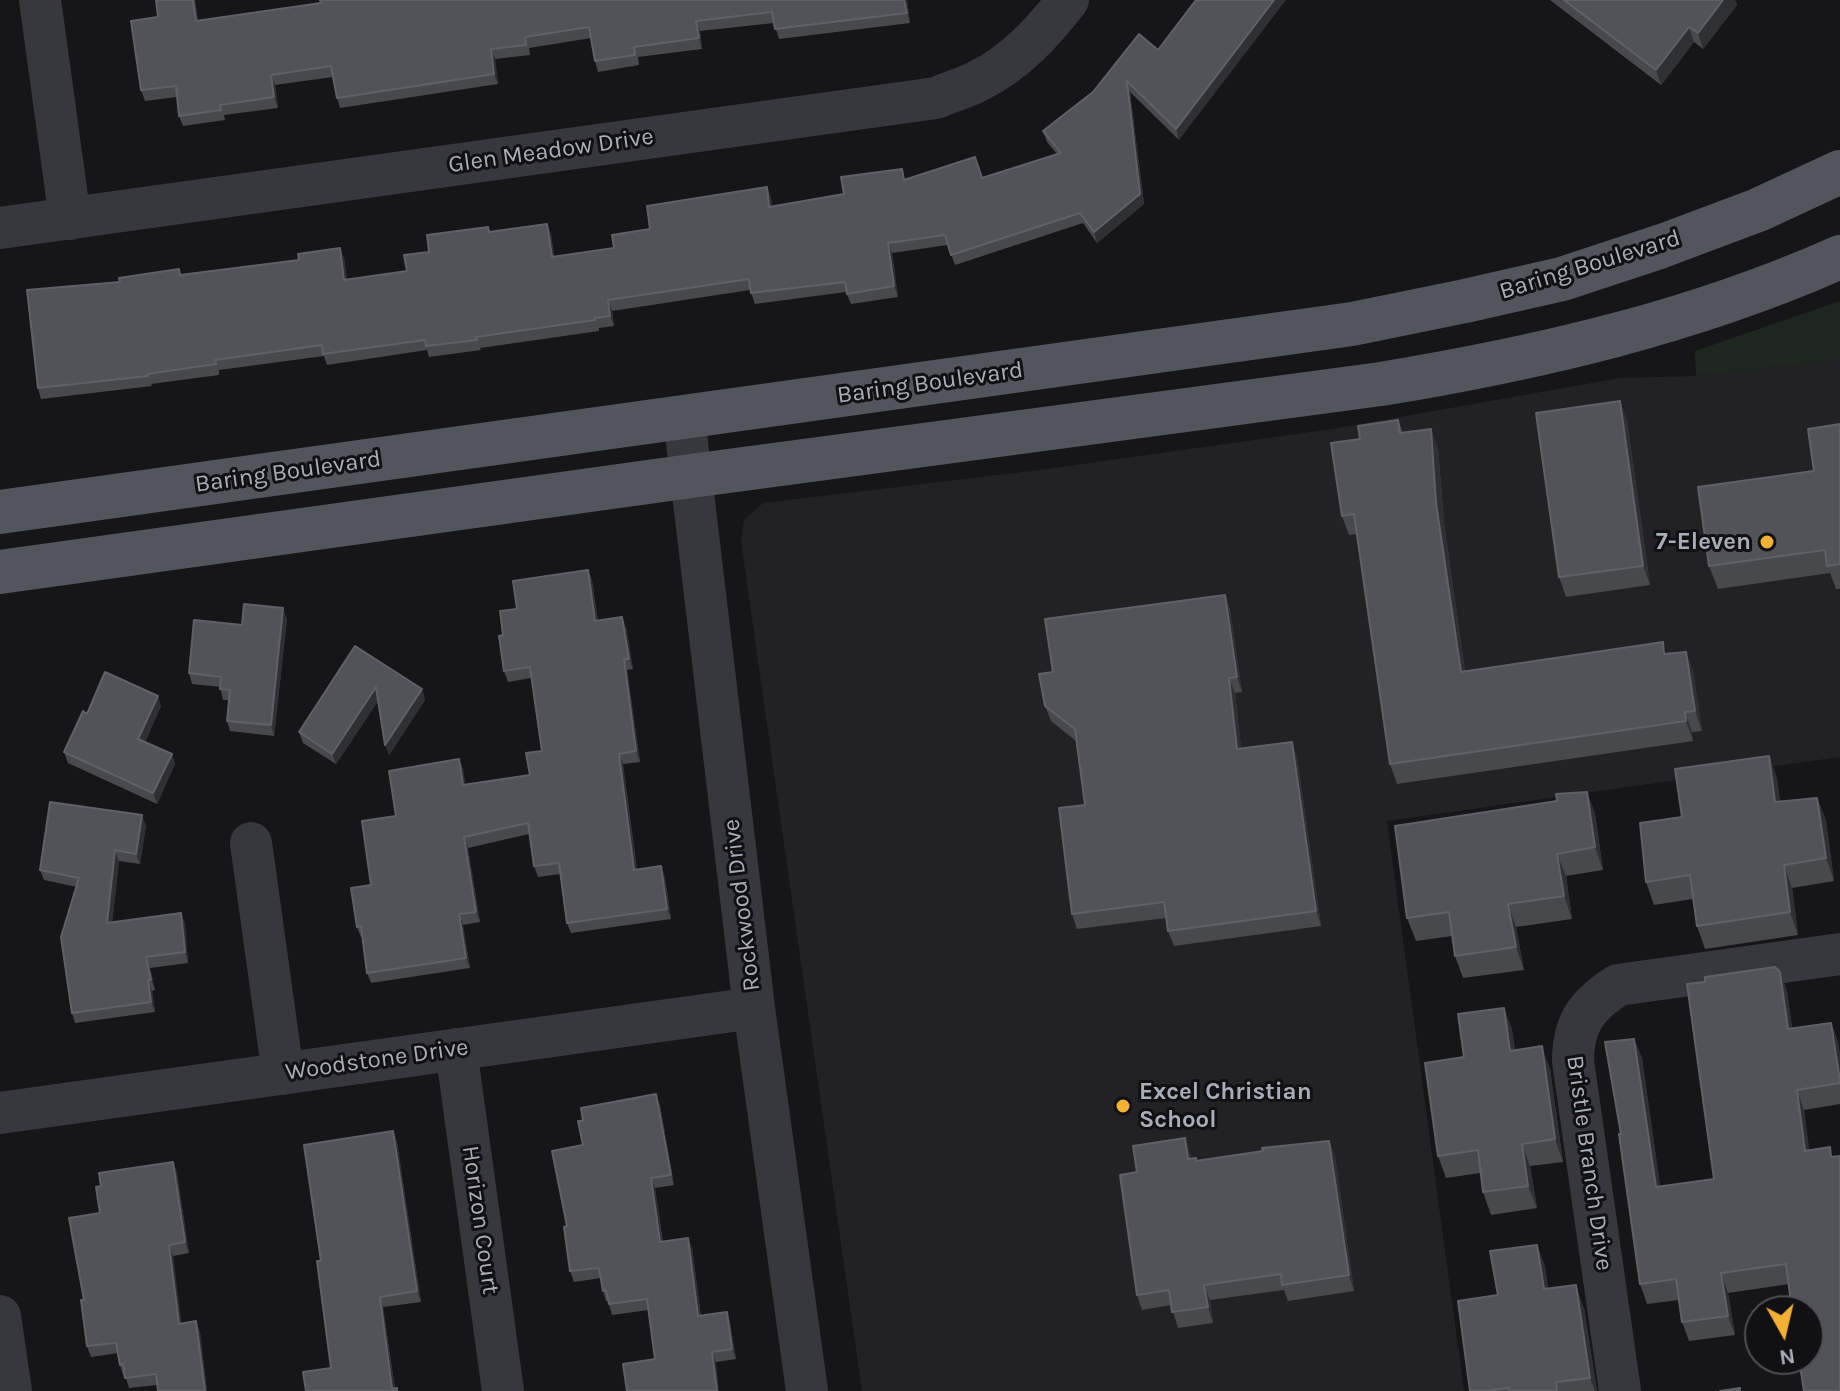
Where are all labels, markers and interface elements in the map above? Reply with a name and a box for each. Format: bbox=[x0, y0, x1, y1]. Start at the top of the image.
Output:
street label: Glen Meadow Drive bbox=[446, 122, 656, 180]
street label: Baring Boulevard bbox=[1496, 224, 1684, 306]
street label: Baring Boulevard bbox=[835, 356, 1025, 410]
street label: Baring Boulevard bbox=[193, 445, 383, 499]
place label: 7-Eleven bbox=[1656, 528, 1751, 556]
marker: 7-Eleven bbox=[1758, 533, 1776, 551]
street label: Rockwood Drive bbox=[717, 817, 767, 993]
street label: Woodstone Drive bbox=[284, 1033, 470, 1087]
street label: Bristle Branch Drive bbox=[1560, 1054, 1618, 1272]
place label: Excel Christian School bbox=[1139, 1078, 1312, 1134]
marker: Excel Christian School bbox=[1114, 1097, 1132, 1115]
street label: Horizon Court bbox=[455, 1144, 505, 1296]
north arrow bbox=[1744, 1295, 1824, 1375]
text: N bbox=[1777, 1343, 1797, 1371]

